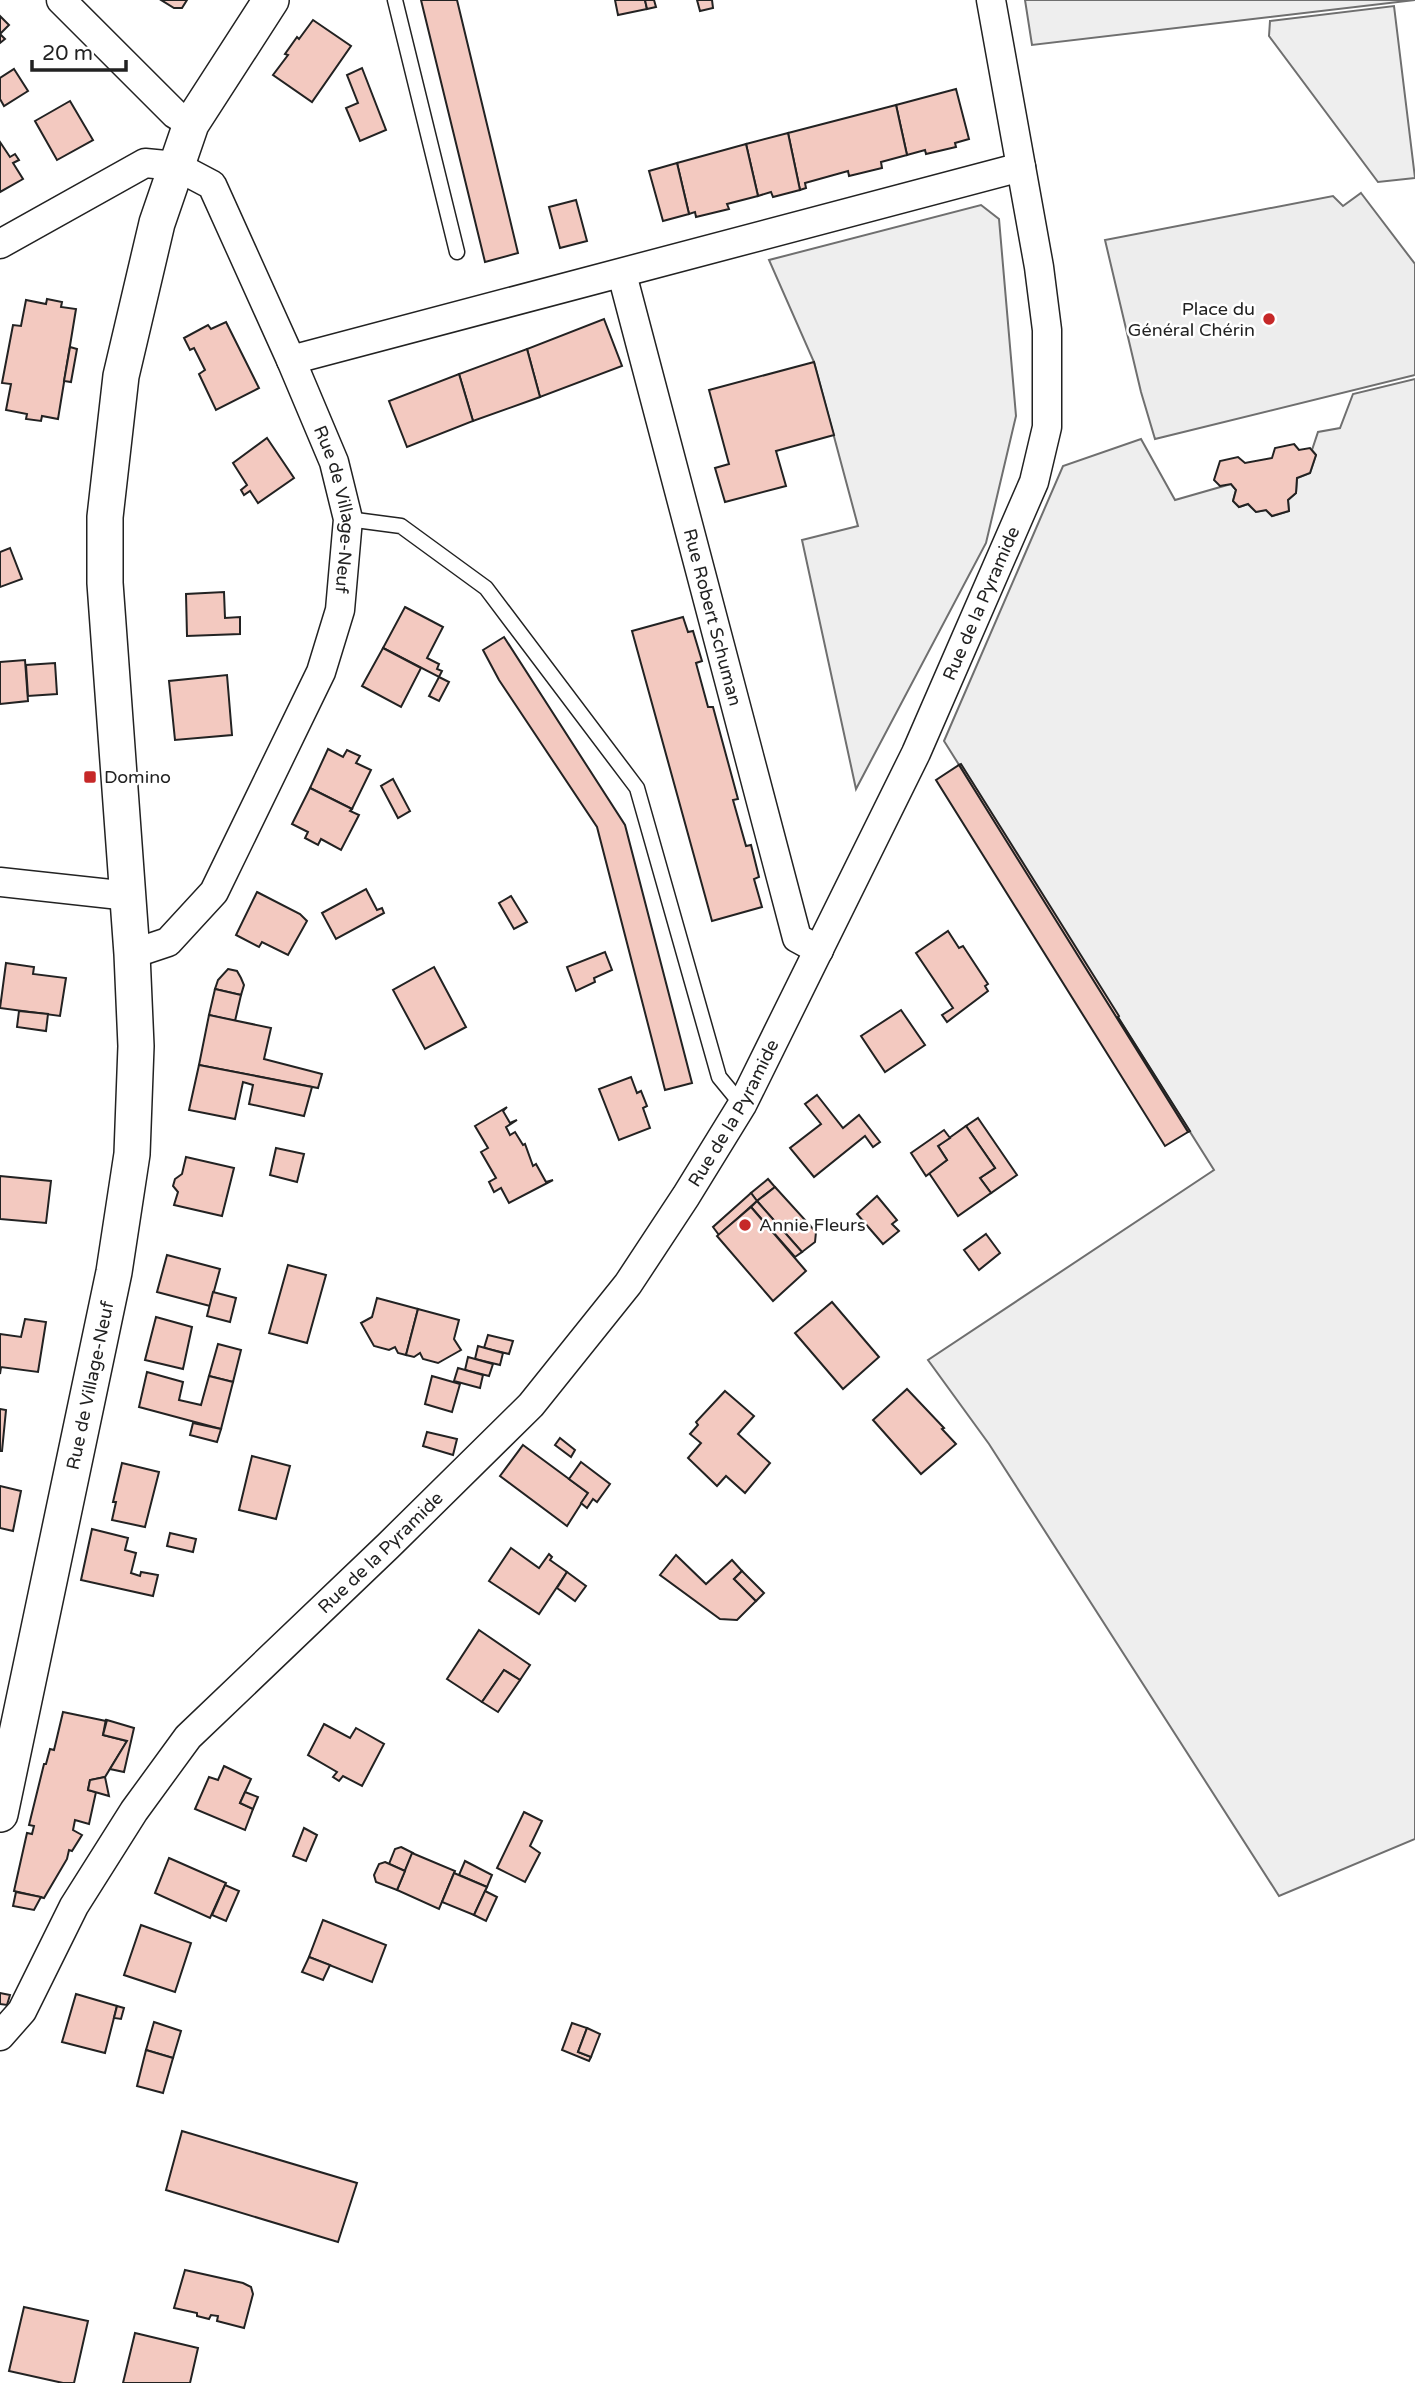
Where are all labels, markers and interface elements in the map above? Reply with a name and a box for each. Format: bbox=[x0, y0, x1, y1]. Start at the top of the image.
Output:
scale bar bbox=[32, 28, 126, 72]
text: 20 m bbox=[42, 41, 93, 66]
place label: Place du Général Chérin bbox=[1128, 298, 1255, 341]
marker: Place du Général Chérin bbox=[1261, 311, 1277, 327]
street label: Rue de Village-Neuf bbox=[309, 422, 360, 594]
street label: Rue de la Pyramide bbox=[938, 523, 1024, 684]
street label: Rue Robert Schuman bbox=[679, 526, 746, 708]
place label: Domino bbox=[104, 766, 171, 788]
marker: Domino bbox=[82, 769, 98, 785]
street label: Rue de la Pyramide bbox=[683, 1036, 784, 1191]
place label: Annie Fleurs bbox=[759, 1214, 866, 1236]
marker: Annie Fleurs bbox=[737, 1217, 753, 1233]
street label: Rue de Village-Neuf bbox=[62, 1299, 119, 1472]
street label: Rue de la Pyramide bbox=[313, 1487, 448, 1618]

